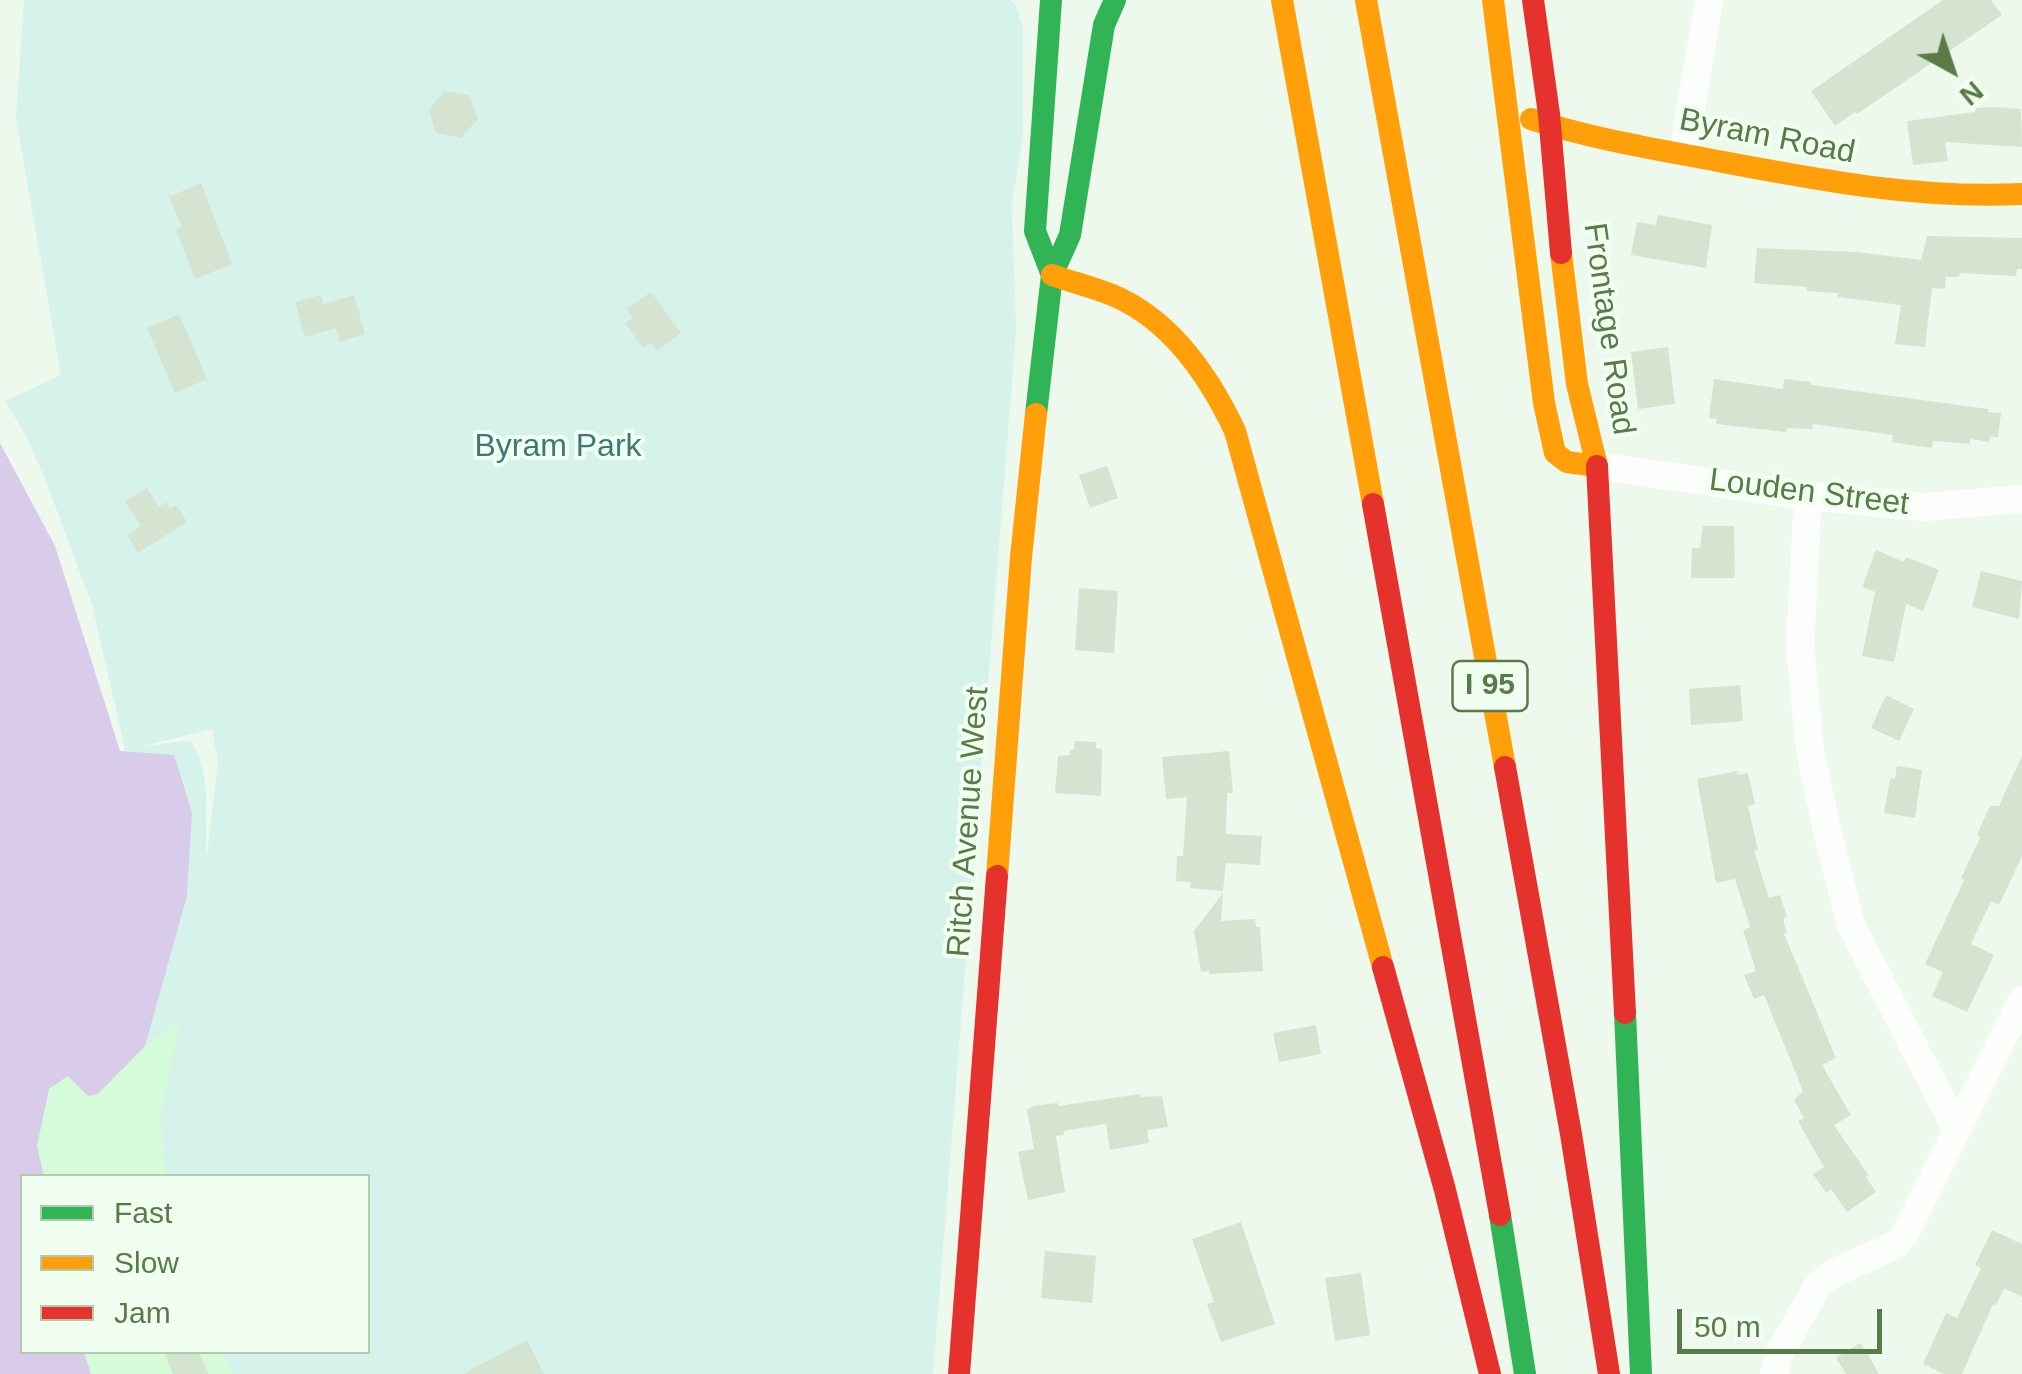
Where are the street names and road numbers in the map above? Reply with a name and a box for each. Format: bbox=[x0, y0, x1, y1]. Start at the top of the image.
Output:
street label: Byram Road bbox=[1676, 101, 1858, 173]
street label: Frontage Road bbox=[1574, 221, 1642, 437]
street label: Louden Street bbox=[1707, 462, 1911, 524]
road number: I 95 bbox=[1452, 661, 1528, 711]
street label: Ritch Avenue West bbox=[940, 686, 998, 958]

